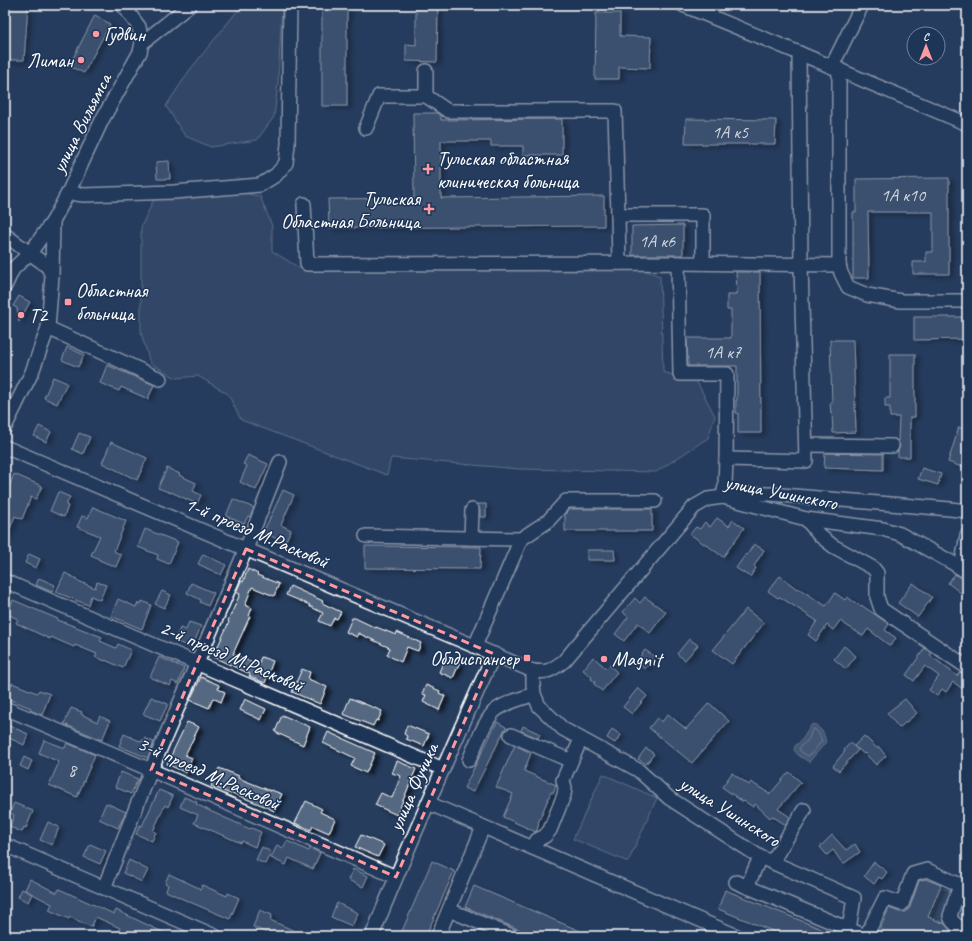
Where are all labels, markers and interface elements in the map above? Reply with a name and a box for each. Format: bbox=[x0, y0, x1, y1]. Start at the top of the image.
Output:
place label: Гудвин bbox=[104, 22, 147, 47]
north arrow bbox=[906, 26, 946, 66]
marker: Гудвин bbox=[91, 29, 101, 39]
text: С bbox=[923, 29, 930, 43]
place label: Лиман bbox=[27, 48, 75, 73]
marker: Лиман bbox=[76, 55, 86, 65]
street label: улица Вильямса bbox=[45, 68, 118, 178]
house number: 1А к5 bbox=[712, 121, 749, 143]
place label: Тульская областная клиническая больница bbox=[437, 146, 580, 194]
marker: Тульская областная клиническая больница bbox=[422, 163, 434, 175]
house number: 1А к10 bbox=[881, 184, 927, 206]
place label: Тульская Областная Больница bbox=[281, 186, 422, 234]
marker: Тульская Областная Больница bbox=[423, 203, 435, 215]
house number: 1А к6 bbox=[639, 230, 676, 252]
place label: Областная больница bbox=[76, 278, 149, 326]
marker: Областная больница bbox=[63, 297, 73, 307]
place label: T2 bbox=[29, 303, 49, 328]
marker: T2 bbox=[16, 310, 26, 320]
house number: 1А к7 bbox=[705, 341, 742, 363]
street label: улица Ушинского bbox=[722, 469, 840, 516]
street label: 1-й проезд М.Расковой bbox=[181, 491, 334, 575]
street label: 2-й проезд М.Расковой bbox=[156, 615, 309, 699]
place label: Облдиспансер bbox=[430, 646, 520, 671]
place label: Magnit bbox=[612, 647, 665, 672]
marker: Облдиспансер bbox=[522, 653, 532, 663]
marker: Magnit bbox=[599, 654, 609, 664]
street label: 3-й проезд М.Расковой bbox=[134, 731, 286, 817]
street label: улица Фучика bbox=[383, 738, 445, 836]
house number: 8 bbox=[68, 759, 78, 781]
street label: улица Ушинского bbox=[674, 770, 786, 853]

